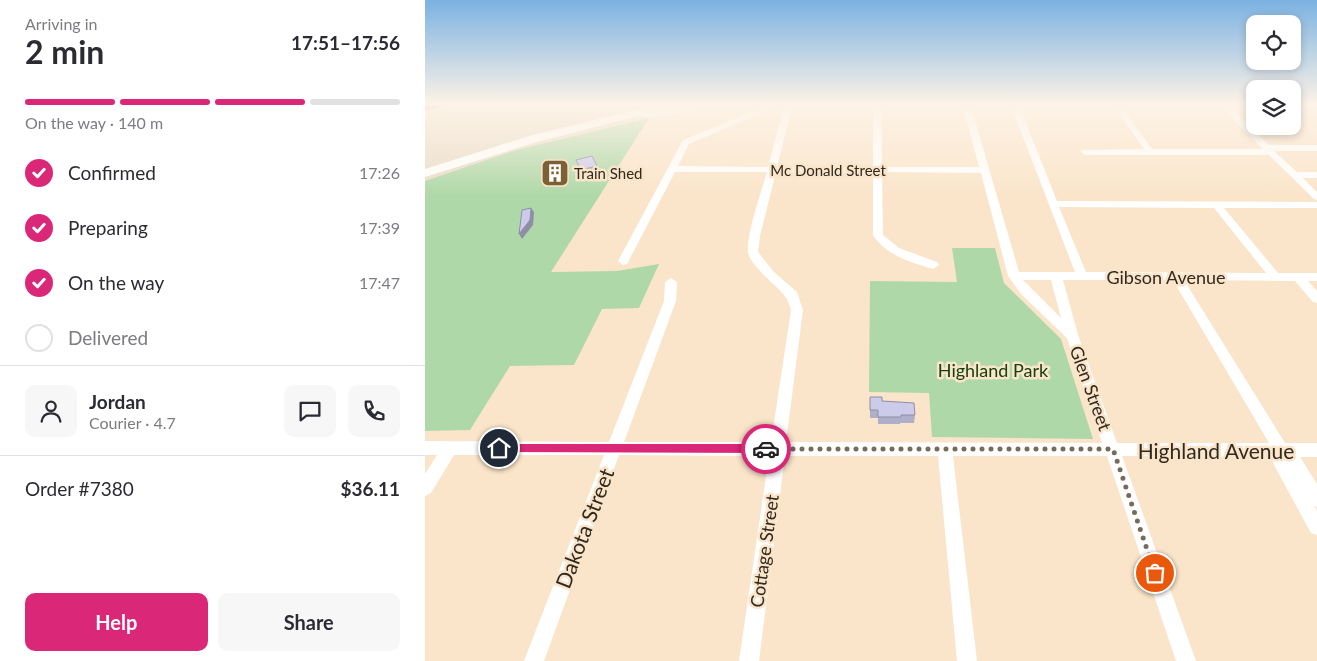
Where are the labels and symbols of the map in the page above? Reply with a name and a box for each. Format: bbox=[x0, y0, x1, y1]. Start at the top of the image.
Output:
building icon: Train Shed bbox=[540, 158, 570, 188]
street label: Mc Donald Street bbox=[770, 161, 886, 179]
place label: Train Shed bbox=[574, 164, 643, 182]
street label: Gibson Avenue bbox=[1106, 266, 1226, 288]
street label: Glen Street bbox=[1065, 342, 1117, 434]
park label: Highland Park bbox=[938, 359, 1049, 381]
courier bbox=[741, 424, 791, 474]
pin bbox=[478, 427, 520, 469]
street label: Highland Avenue bbox=[1138, 438, 1294, 463]
street label: Dakota Street bbox=[550, 464, 619, 592]
street label: Cottage Street bbox=[745, 493, 783, 609]
pin bbox=[1134, 552, 1176, 594]

